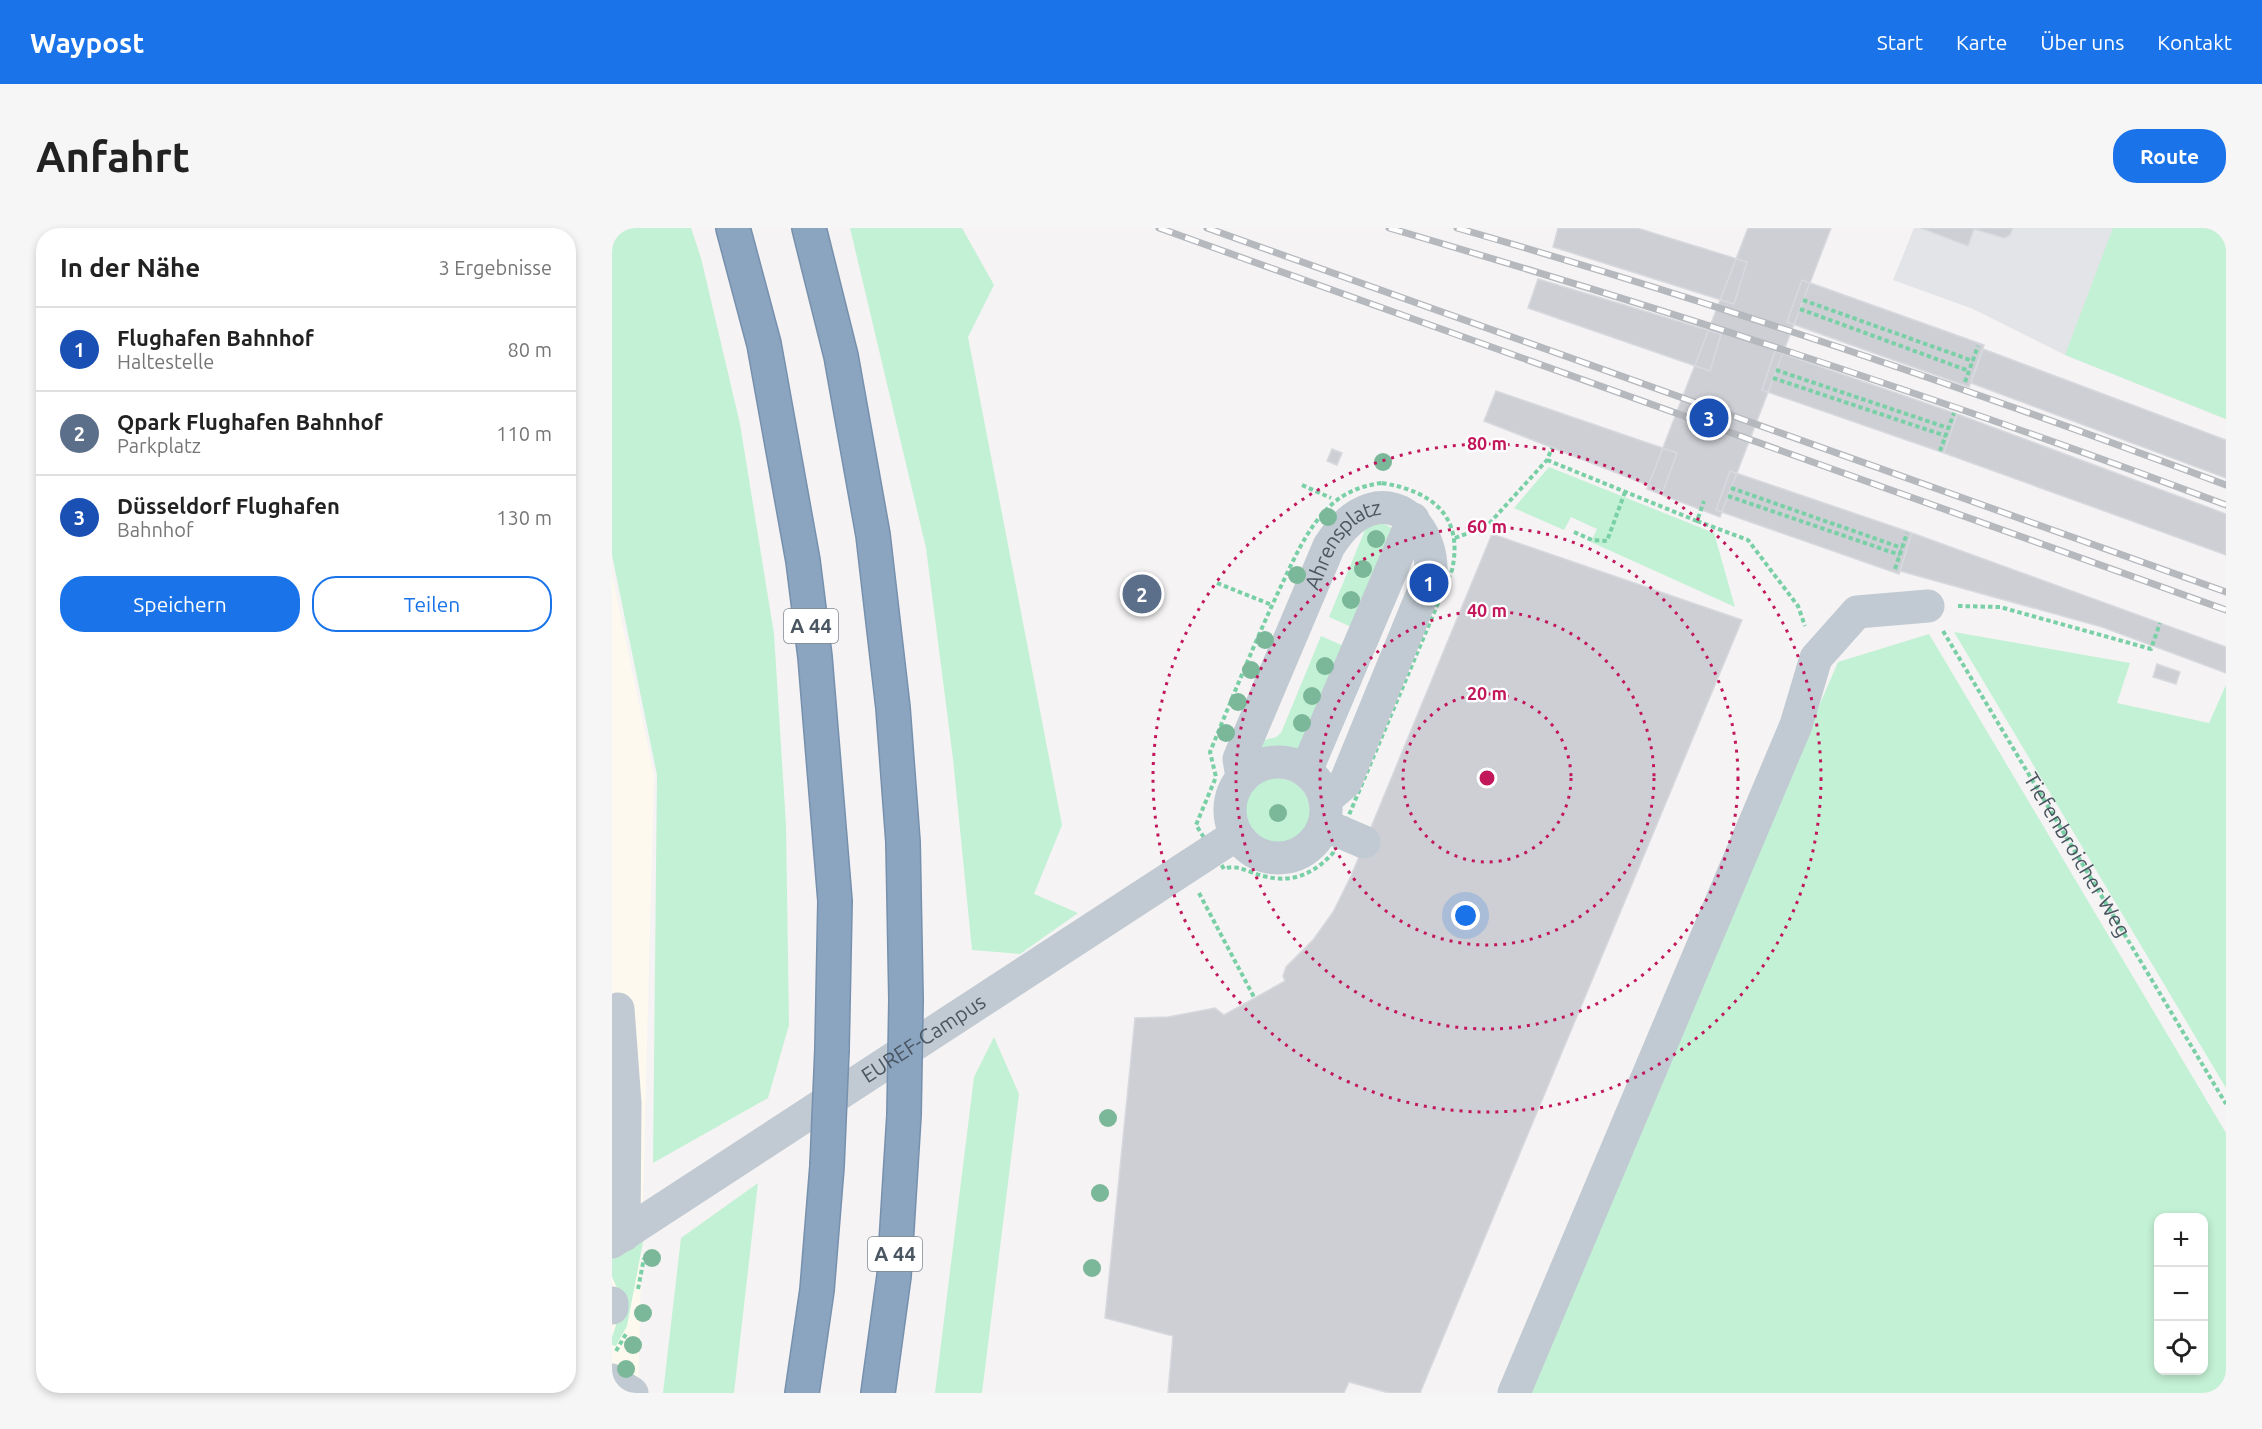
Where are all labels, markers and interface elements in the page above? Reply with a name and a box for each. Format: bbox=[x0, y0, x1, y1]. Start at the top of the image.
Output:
text: Waypost bbox=[30, 27, 144, 58]
text: Start bbox=[1877, 30, 1923, 54]
text: Karte bbox=[1956, 30, 2007, 54]
text: Über uns bbox=[2040, 30, 2124, 54]
text: Kontakt bbox=[2157, 30, 2232, 54]
button: Route bbox=[2113, 129, 2226, 183]
text: Anfahrt bbox=[36, 133, 190, 180]
text: In der Nähe bbox=[60, 253, 200, 282]
text: 3 Ergebnisse bbox=[438, 256, 552, 279]
text: Flughafen Bahnhof bbox=[117, 325, 314, 350]
text: 1 bbox=[74, 338, 85, 361]
text: 80 m bbox=[508, 338, 552, 361]
text: Haltestelle bbox=[117, 350, 214, 373]
pin: 3 bbox=[1690, 396, 1728, 441]
text: Qpark Flughafen Bahnhof bbox=[117, 409, 383, 434]
text: 2 bbox=[74, 422, 85, 445]
text: 110 m bbox=[496, 422, 552, 445]
text: 80 m bbox=[1467, 433, 1507, 453]
text: Parkplatz bbox=[117, 434, 201, 457]
text: Düsseldorf Flughafen bbox=[117, 493, 340, 518]
street label: Ahrensplatz bbox=[1299, 495, 1383, 593]
text: 3 bbox=[74, 506, 85, 529]
text: 130 m bbox=[496, 506, 552, 529]
text: 60 m bbox=[1467, 516, 1507, 536]
text: Bahnhof bbox=[117, 518, 194, 541]
pin: 1 bbox=[1410, 560, 1448, 606]
pin: 2 bbox=[1122, 572, 1162, 616]
button: Speichern bbox=[60, 576, 300, 632]
button: Teilen bbox=[312, 576, 552, 632]
text: 40 m bbox=[1467, 600, 1507, 620]
road number: A 44 bbox=[784, 609, 838, 643]
text: 20 m bbox=[1467, 683, 1507, 703]
centre of rings bbox=[1477, 768, 1497, 788]
street label: Tiefenbroicher Weg bbox=[2020, 768, 2136, 941]
your location bbox=[1451, 901, 1480, 930]
street label: EUREF-Campus bbox=[856, 989, 990, 1087]
map controls bbox=[2154, 1213, 2208, 1375]
button: + bbox=[2154, 1213, 2208, 1267]
road number: A 44 bbox=[868, 1237, 922, 1271]
button: − bbox=[2154, 1267, 2208, 1321]
button: locate bbox=[2154, 1321, 2208, 1375]

